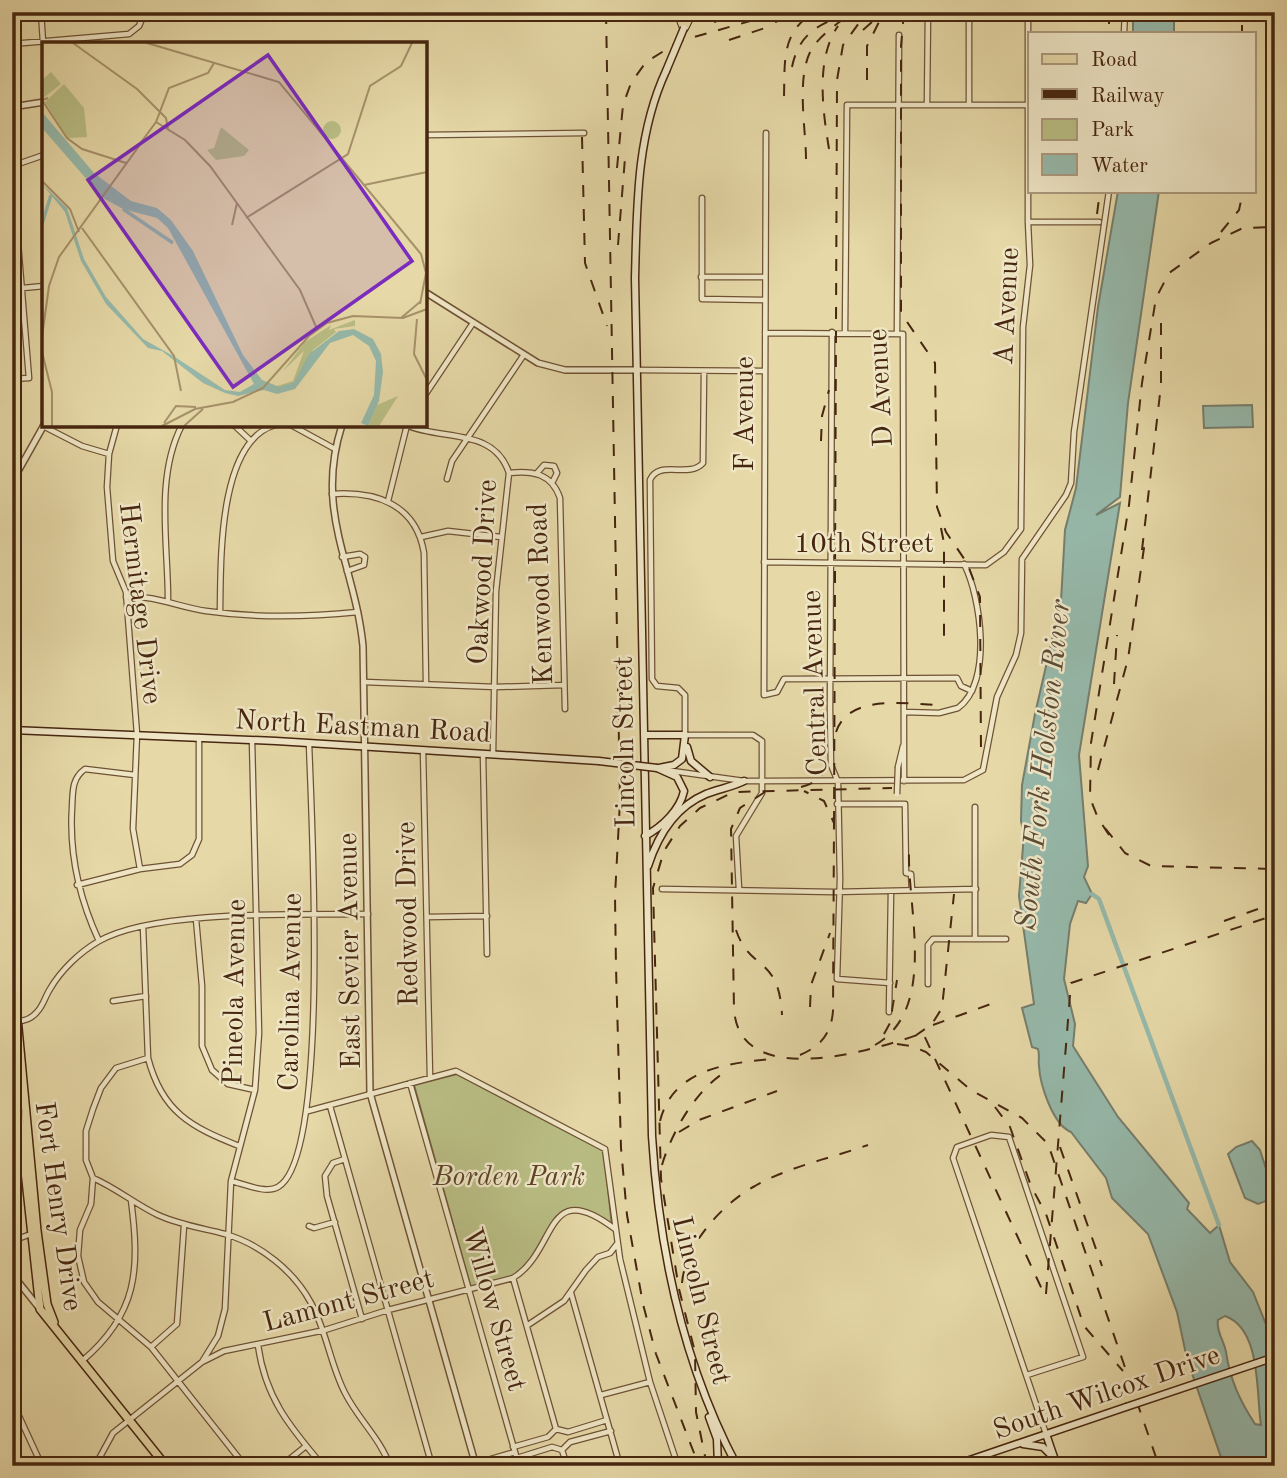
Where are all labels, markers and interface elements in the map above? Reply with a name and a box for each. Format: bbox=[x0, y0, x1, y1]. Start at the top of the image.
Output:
legend bbox=[1028, 32, 1256, 192]
inset map bbox=[42, 42, 427, 427]
text: Road bbox=[1091, 50, 1138, 71]
text: Railway bbox=[1091, 86, 1165, 107]
text: Park bbox=[1091, 120, 1134, 141]
text: Water bbox=[1091, 156, 1148, 177]
street label: A Avenue bbox=[991, 246, 1025, 366]
street label: D Avenue bbox=[865, 328, 899, 448]
street label: F Avenue bbox=[732, 356, 760, 472]
street label: Oakwood Drive bbox=[465, 479, 503, 666]
street label: Hermitage Drive bbox=[113, 501, 165, 706]
street label: Kenwood Road bbox=[525, 502, 559, 685]
street label: 10th Street bbox=[794, 531, 934, 559]
street label: Central Avenue bbox=[799, 589, 833, 776]
water label: South Fork Holston River bbox=[1012, 597, 1076, 932]
street label: Lincoln Street bbox=[610, 656, 642, 828]
street label: North Eastman Road bbox=[234, 707, 492, 749]
street label: Redwood Drive bbox=[393, 821, 425, 1007]
street label: East Sevier Avenue bbox=[335, 832, 367, 1070]
street label: Carolina Avenue bbox=[276, 892, 308, 1092]
street label: Pineola Avenue bbox=[220, 898, 252, 1086]
street label: Fort Henry Drive bbox=[28, 1100, 86, 1313]
park label: Borden Park bbox=[432, 1164, 585, 1192]
street label: Lincoln Street bbox=[666, 1214, 735, 1388]
street label: Willow Street bbox=[456, 1225, 530, 1395]
street label: Lamont Street bbox=[260, 1266, 437, 1338]
street label: South Wilcox Drive bbox=[990, 1342, 1224, 1446]

